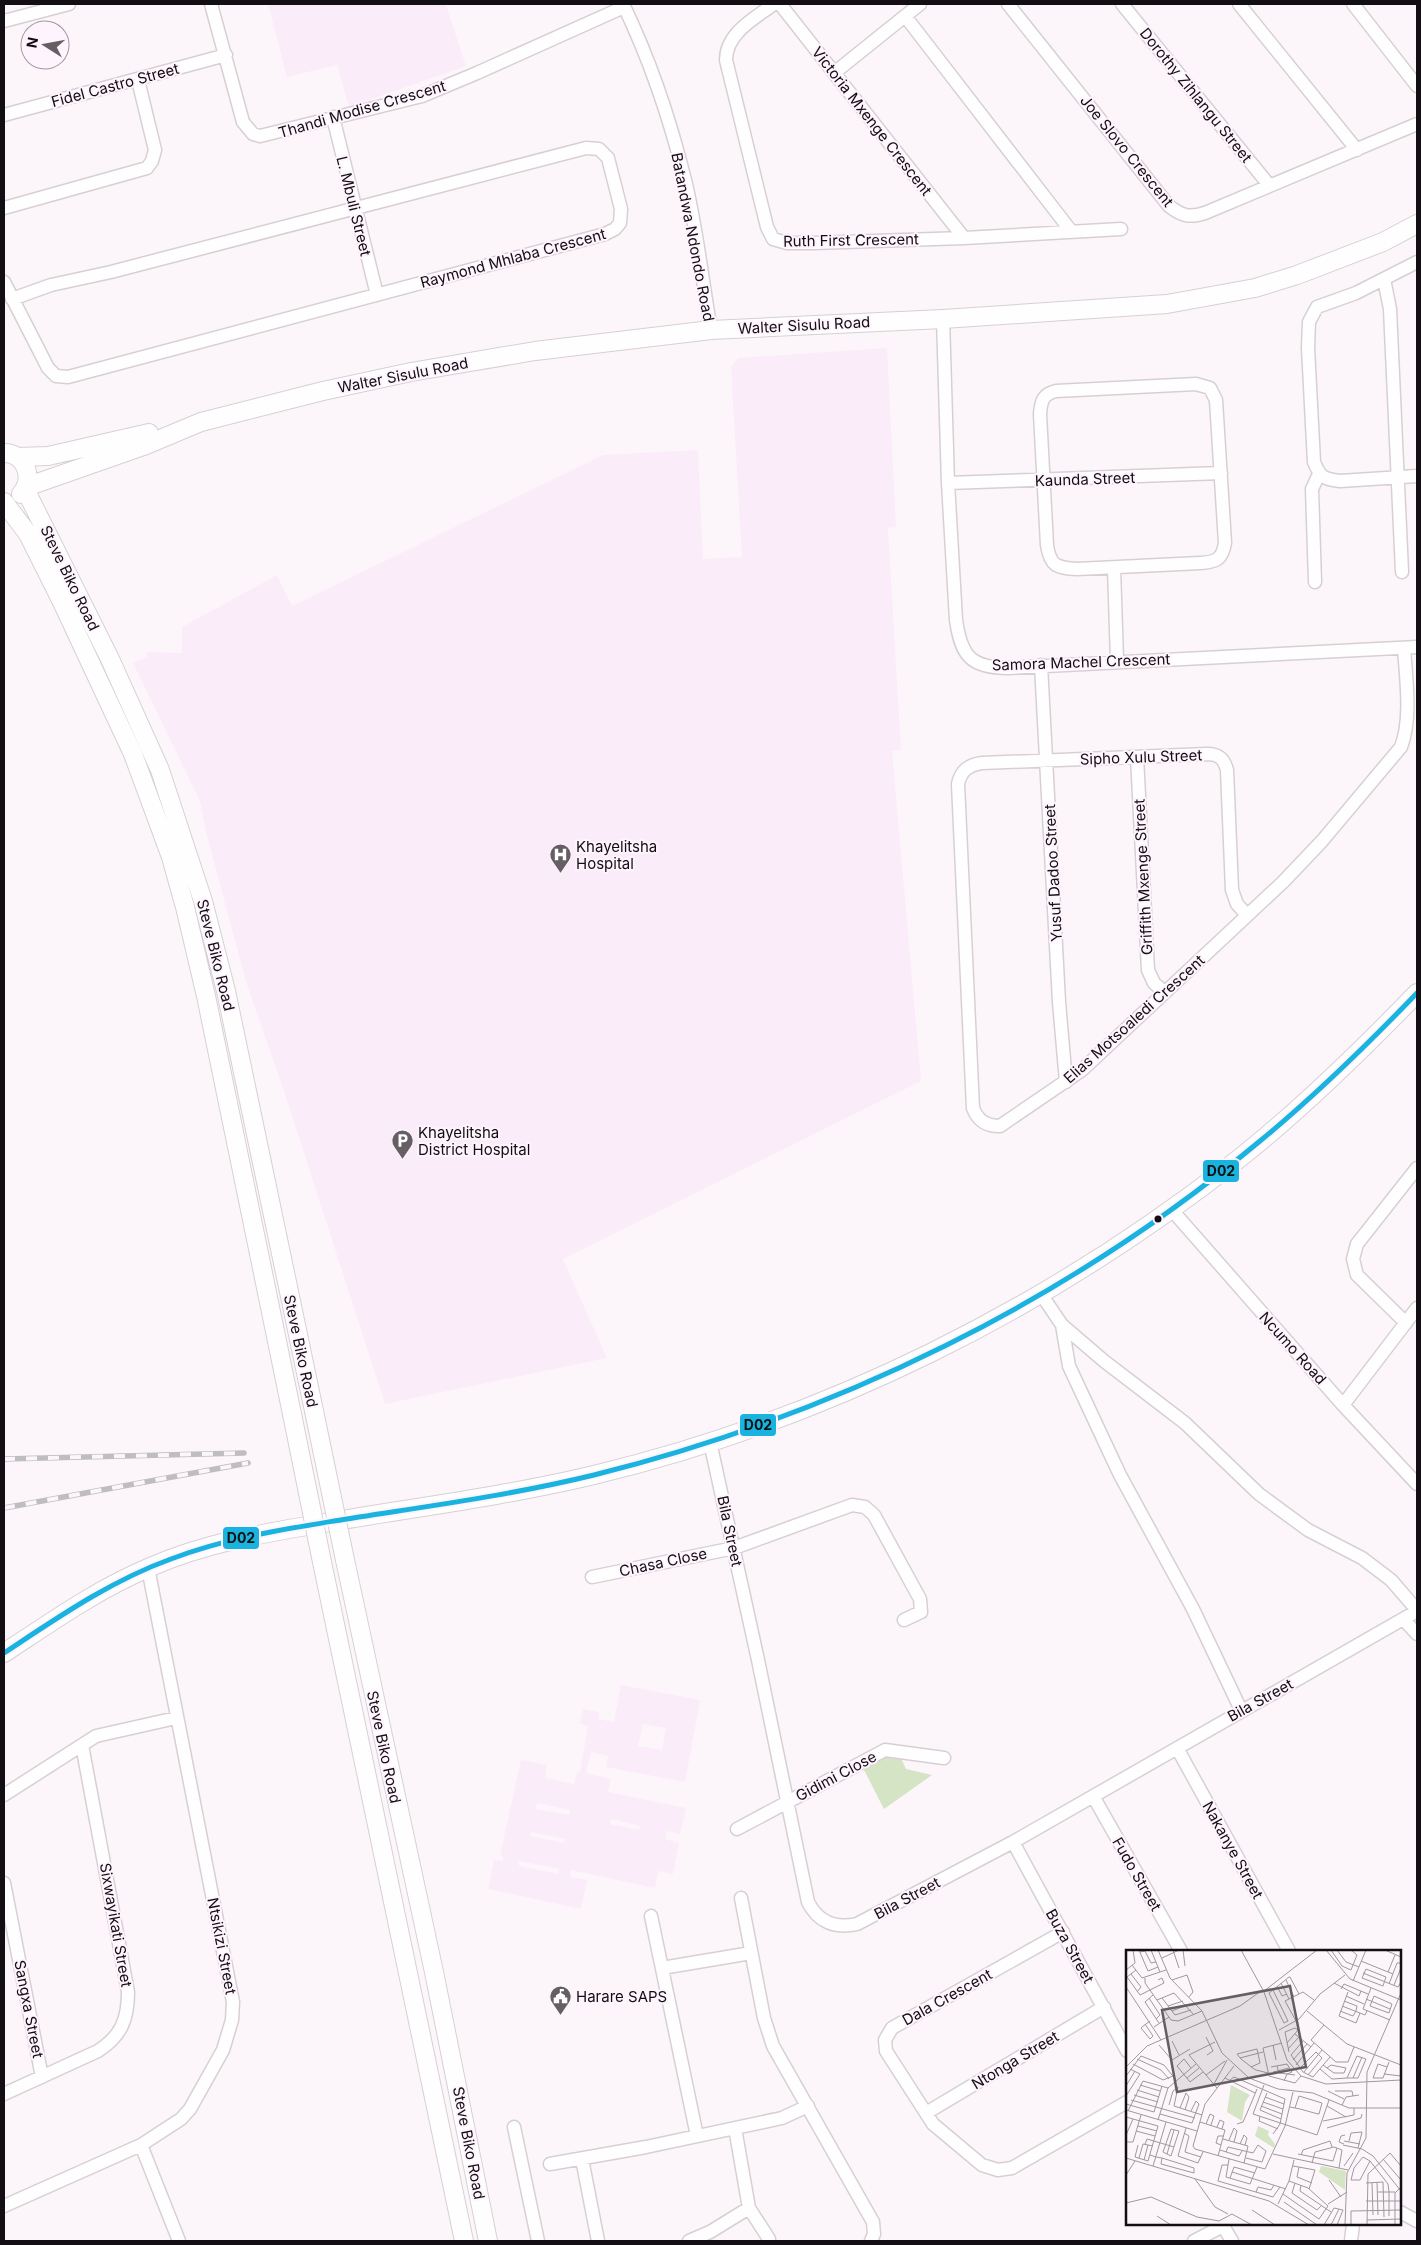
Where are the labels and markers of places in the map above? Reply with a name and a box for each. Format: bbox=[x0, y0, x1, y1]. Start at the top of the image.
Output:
place label: Khayelitsha Hospital bbox=[576, 837, 657, 873]
hospital icon: Khayelitsha Hospital bbox=[548, 843, 572, 874]
place label: Khayelitsha District Hospital bbox=[418, 1123, 530, 1159]
parking icon: Khayelitsha District Hospital bbox=[390, 1129, 414, 1160]
unlabelled marker bbox=[1153, 1214, 1163, 1224]
public building icon: Harare SAPS bbox=[548, 1984, 572, 2015]
place label: Harare SAPS bbox=[576, 1987, 667, 2006]

